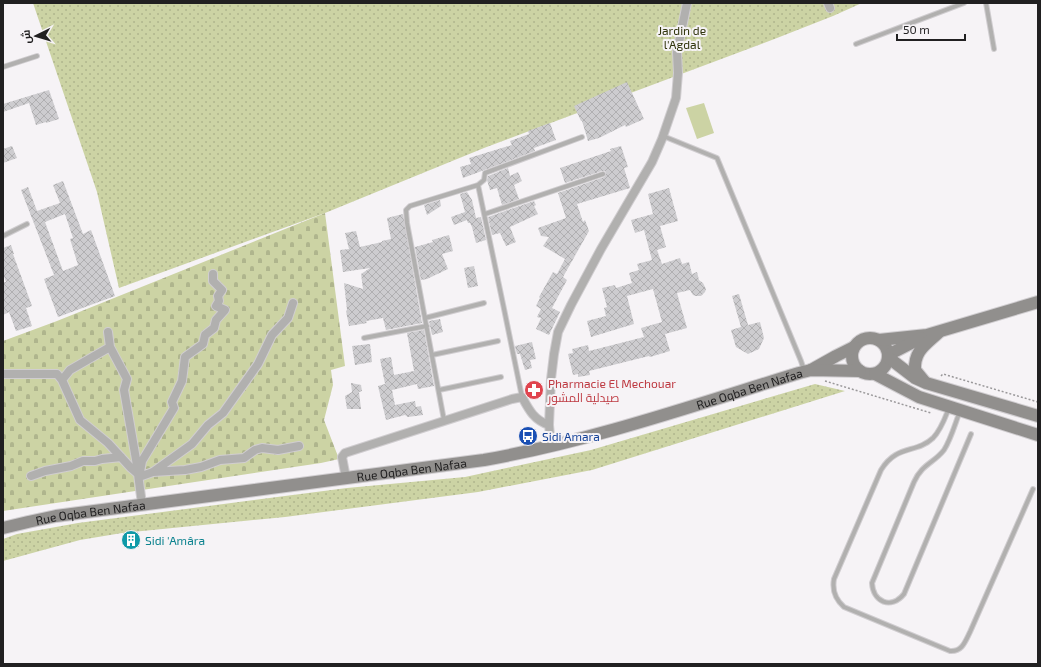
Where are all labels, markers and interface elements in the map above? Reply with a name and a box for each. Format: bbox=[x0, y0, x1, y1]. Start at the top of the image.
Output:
north arrow bbox=[16, 16, 56, 56]
scale bar bbox=[897, 16, 965, 42]
text: 50 m bbox=[903, 22, 930, 36]
park label: Jardin de l'Agdal bbox=[658, 23, 706, 51]
text: ش bbox=[18, 29, 34, 45]
street label: Rue Oqba Ben Nafaa bbox=[694, 365, 804, 412]
place label: Pharmacie El Mechouar صيدلية المشور bbox=[547, 376, 676, 405]
pharmacy icon: Pharmacie El Mechouar صيدلية المشور bbox=[523, 379, 545, 401]
bus stop icon: Sidi Amara bbox=[517, 425, 539, 447]
place label: Sidi Amara bbox=[542, 429, 600, 443]
street label: Rue Oqba Ben Nafaa bbox=[356, 455, 467, 484]
street label: Rue Oqba Ben Nafaa bbox=[34, 497, 146, 527]
building icon: Sidi 'Amâra bbox=[120, 529, 142, 551]
place label: Sidi 'Amâra bbox=[145, 533, 205, 547]

